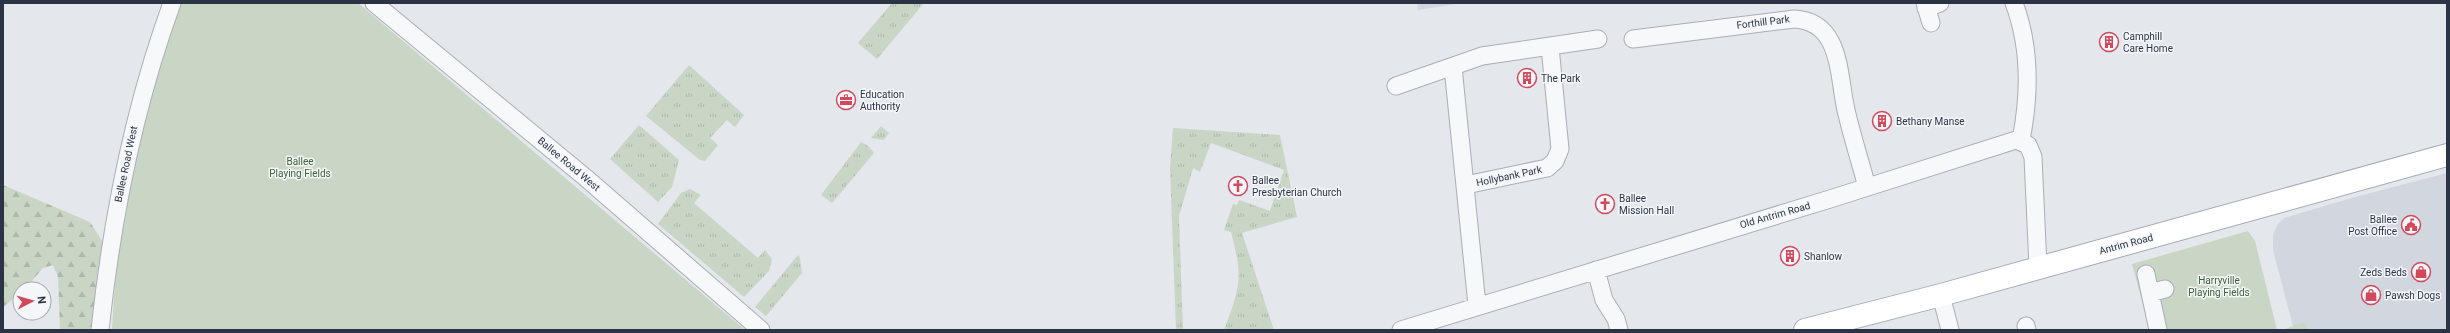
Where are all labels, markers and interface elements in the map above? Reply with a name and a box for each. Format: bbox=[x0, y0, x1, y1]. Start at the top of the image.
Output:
street label: Forthill Park bbox=[1736, 13, 1791, 31]
building icon: Camphill Care Home bbox=[2098, 31, 2120, 53]
place label: Camphill Care Home bbox=[2123, 31, 2173, 54]
building icon: The Park bbox=[1516, 67, 1538, 89]
place label: The Park bbox=[1541, 73, 1581, 84]
office icon: Education Authority bbox=[835, 89, 857, 111]
place label: Education Authority bbox=[860, 89, 904, 112]
building icon: Bethany Manse bbox=[1871, 110, 1893, 132]
place label: Bethany Manse bbox=[1896, 116, 1965, 127]
street label: Ballee Road West bbox=[113, 125, 139, 203]
street label: Ballee Road West bbox=[536, 135, 602, 193]
park label: Ballee Playing Fields bbox=[269, 156, 331, 179]
street label: Hollybank Park bbox=[1475, 163, 1544, 188]
church icon: Ballee Presbyterian Church bbox=[1227, 175, 1249, 197]
place label: Ballee Presbyterian Church bbox=[1252, 175, 1342, 198]
church icon: Ballee Mission Hall bbox=[1594, 193, 1616, 215]
place label: Ballee Mission Hall bbox=[1619, 193, 1674, 216]
street label: Old Antrim Road bbox=[1739, 200, 1811, 230]
place label: Ballee Post Office bbox=[2348, 214, 2397, 237]
public building icon: Ballee Post Office bbox=[2400, 214, 2422, 236]
street label: Antrim Road bbox=[2098, 232, 2154, 256]
building icon: Shanlow bbox=[1779, 245, 1801, 267]
place label: Shanlow bbox=[1804, 251, 1843, 262]
shop icon: Zeds Beds bbox=[2410, 261, 2432, 283]
place label: Zeds Beds bbox=[2360, 267, 2407, 278]
park label: Harryville Playing Fields bbox=[2188, 275, 2250, 298]
north arrow bbox=[12, 281, 52, 321]
shop icon: Pawsh Dogs bbox=[2360, 284, 2382, 306]
place label: Pawsh Dogs bbox=[2385, 290, 2440, 301]
text: N bbox=[35, 295, 48, 305]

